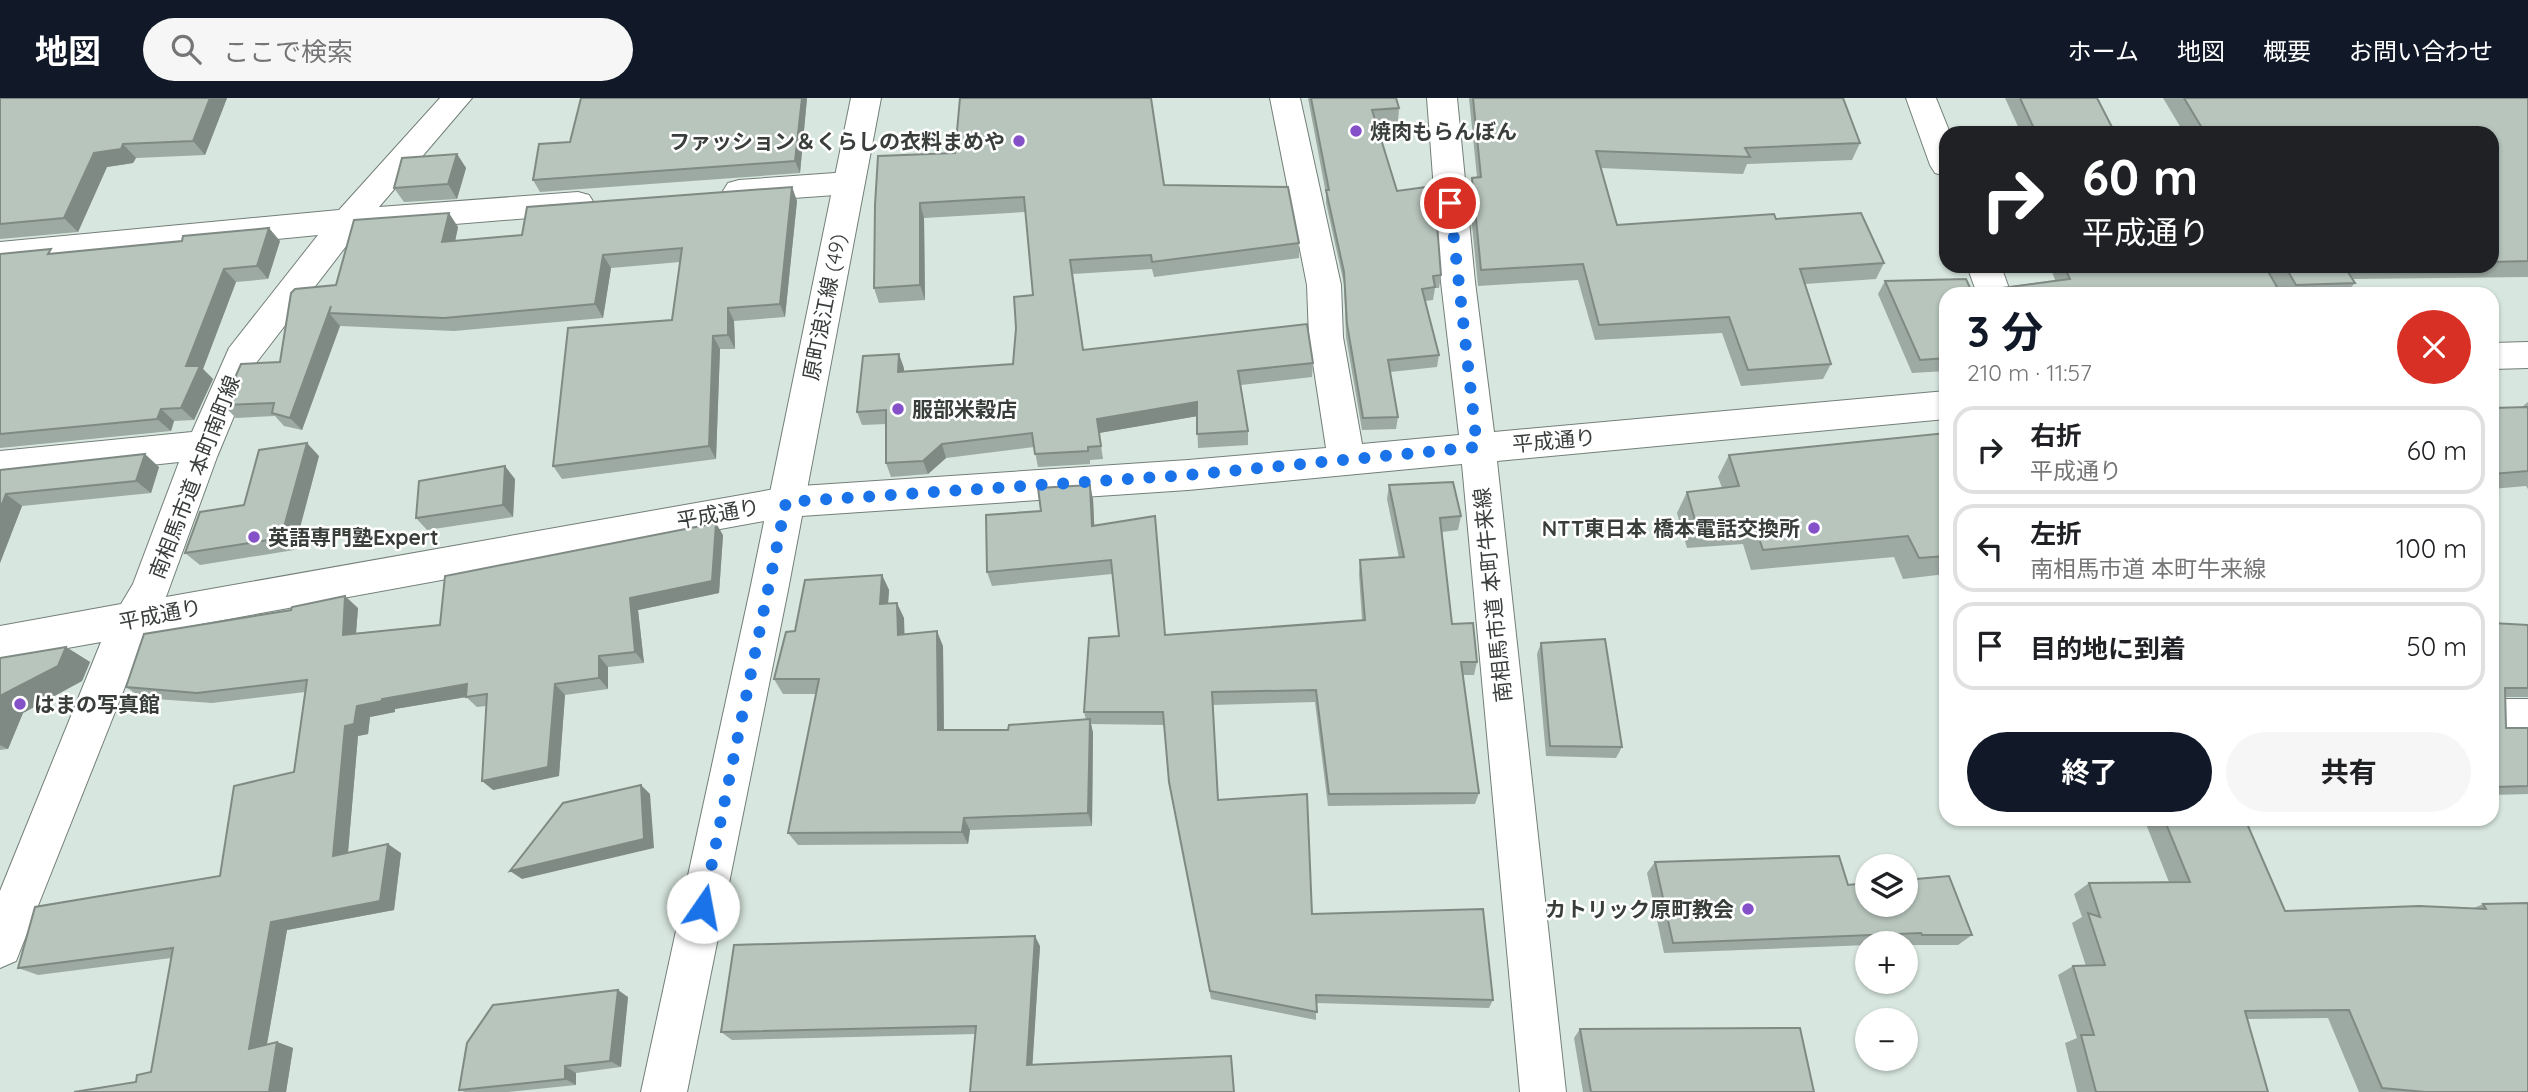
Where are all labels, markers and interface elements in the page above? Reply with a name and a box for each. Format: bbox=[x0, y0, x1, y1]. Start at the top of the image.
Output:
search box bbox=[143, 18, 633, 81]
text: 地図 bbox=[35, 30, 101, 71]
icon: search bbox=[167, 30, 205, 68]
text: ここで検索 bbox=[223, 35, 353, 68]
text: ホーム bbox=[2068, 36, 2139, 66]
text: 地図 bbox=[2177, 36, 2225, 66]
text: 概要 bbox=[2263, 36, 2311, 66]
text: お問い合わせ bbox=[2349, 36, 2493, 66]
place label: 焼肉もらんぼん bbox=[1370, 118, 1517, 144]
marker: 焼肉もらんぼん bbox=[1348, 123, 1364, 139]
place label: ファッション＆くらしの衣料まめや bbox=[669, 128, 1005, 154]
marker: ファッション＆くらしの衣料まめや bbox=[1011, 133, 1027, 149]
text: 60 m bbox=[2082, 146, 2198, 207]
icon: right bbox=[1967, 154, 2058, 245]
pin bbox=[1420, 173, 1480, 233]
icon: arrive bbox=[1431, 184, 1469, 222]
text: 平成通り bbox=[2082, 212, 2210, 252]
street label: 原町浪江線 (49) bbox=[797, 231, 851, 383]
text: 3 分 bbox=[1967, 305, 2043, 358]
button: close bbox=[2397, 310, 2471, 384]
text: 210 m · 11:57 bbox=[1967, 358, 2092, 387]
street label: 南相馬市道 本町南町線 bbox=[143, 372, 245, 582]
place label: 服部米穀店 bbox=[912, 396, 1017, 422]
marker: 服部米穀店 bbox=[890, 401, 906, 417]
text: 右折 bbox=[2030, 419, 2082, 452]
street label: 平成通り bbox=[1511, 423, 1597, 457]
icon: right bbox=[1971, 431, 2009, 469]
text: 60 m bbox=[2407, 434, 2467, 467]
text: 平成通り bbox=[2030, 456, 2122, 485]
street label: 南相馬市道 本町牛来線 bbox=[1468, 486, 1516, 704]
street label: 平成通り bbox=[674, 493, 762, 533]
place label: NTT東日本 橋本電話交換所 bbox=[1542, 515, 1800, 541]
text: 左折 bbox=[2030, 517, 2082, 550]
marker: NTT東日本 橋本電話交換所 bbox=[1806, 520, 1822, 536]
place label: 英語専門塾Expert bbox=[268, 524, 439, 550]
marker: 英語専門塾Expert bbox=[246, 529, 262, 545]
icon: left bbox=[1971, 529, 2009, 567]
text: 100 m bbox=[2396, 532, 2467, 565]
text: 南相馬市道 本町牛来線 bbox=[2030, 554, 2266, 583]
street label: 平成通り bbox=[116, 593, 204, 635]
icon: arrive bbox=[1971, 627, 2009, 665]
text: 50 m bbox=[2407, 630, 2467, 663]
text: 目的地に到着 bbox=[2030, 632, 2186, 665]
place label: はまの写真館 bbox=[34, 691, 160, 717]
marker: はまの写真館 bbox=[12, 696, 28, 712]
button: 終了 bbox=[1967, 732, 2212, 812]
button: 共有 bbox=[2226, 732, 2471, 812]
map controls bbox=[1855, 854, 1918, 1071]
button: layers bbox=[1855, 854, 1918, 917]
position arrow bbox=[666, 870, 740, 944]
place label: カトリック原町教会 bbox=[1545, 896, 1734, 922]
marker: カトリック原町教会 bbox=[1740, 901, 1756, 917]
button: + bbox=[1855, 931, 1918, 994]
button: − bbox=[1855, 1008, 1918, 1071]

